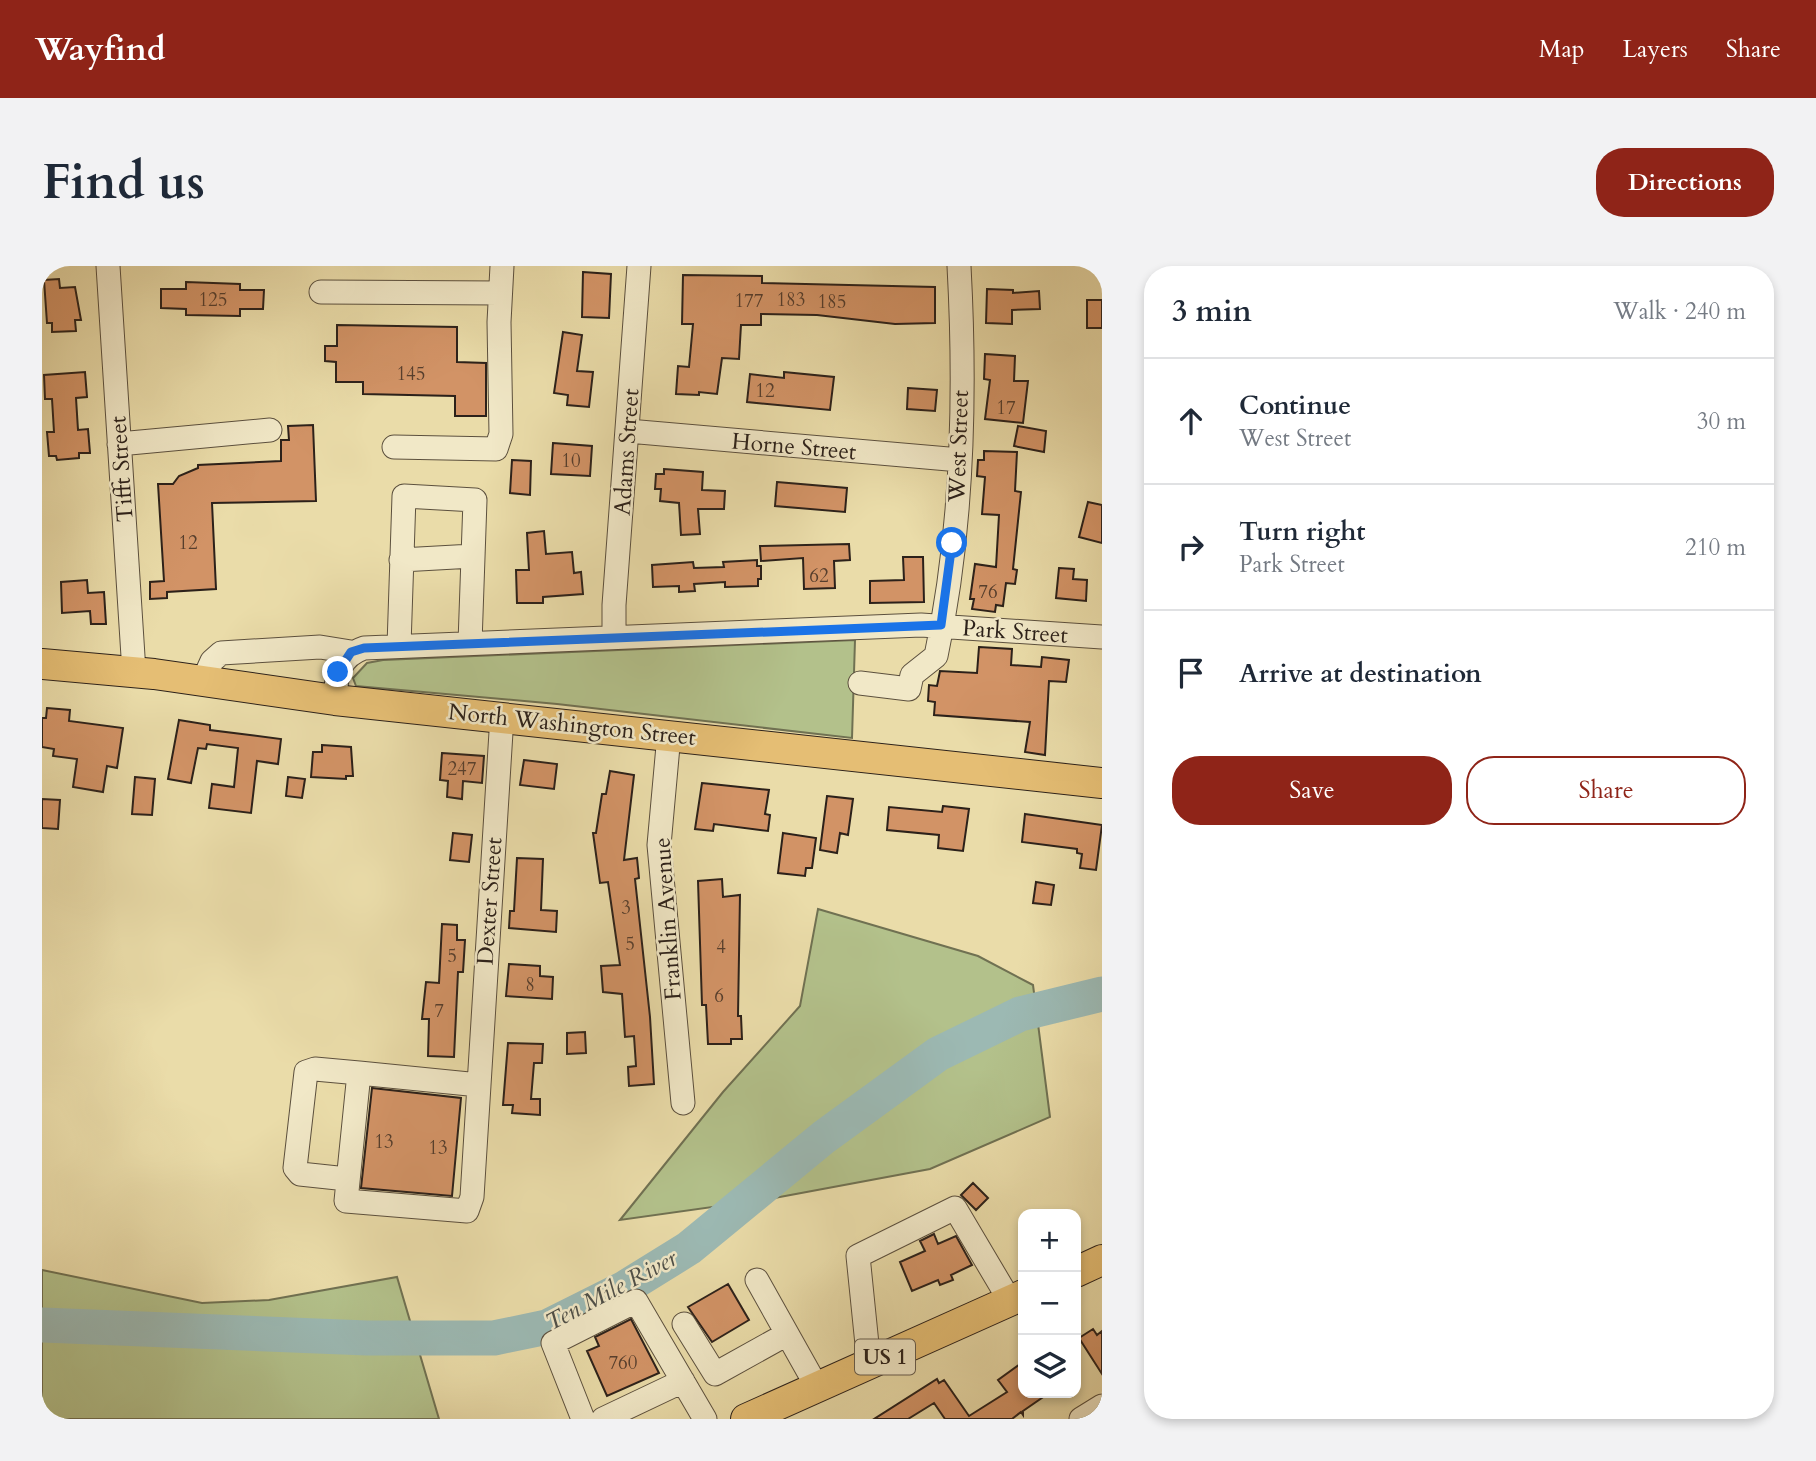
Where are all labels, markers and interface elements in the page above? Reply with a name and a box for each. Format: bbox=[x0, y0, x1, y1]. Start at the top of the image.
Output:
text: Wayfind bbox=[35, 27, 166, 72]
text: Map bbox=[1539, 33, 1585, 66]
text: Layers bbox=[1623, 33, 1688, 66]
text: Share bbox=[1726, 33, 1781, 66]
button: Directions bbox=[1596, 148, 1774, 217]
text: Find us bbox=[42, 149, 205, 216]
house number: 125 bbox=[198, 287, 228, 313]
house number: 183 bbox=[776, 287, 806, 313]
house number: 177 bbox=[734, 288, 764, 314]
house number: 185 bbox=[817, 289, 847, 315]
text: 3 min bbox=[1172, 291, 1252, 332]
text: Walk · 240 m bbox=[1613, 296, 1746, 327]
house number: 145 bbox=[396, 361, 426, 387]
house number: 12 bbox=[755, 378, 775, 404]
street label: Adams Street bbox=[607, 388, 646, 517]
text: Continue bbox=[1239, 388, 1351, 423]
street label: West Street bbox=[941, 389, 976, 504]
house number: 17 bbox=[996, 395, 1016, 421]
icon: ahead bbox=[1172, 402, 1210, 440]
text: 30 m bbox=[1697, 406, 1746, 437]
street label: Tifft Street bbox=[102, 415, 141, 523]
text: West Street bbox=[1239, 423, 1351, 454]
street label: Horne Street bbox=[730, 426, 858, 467]
house number: 10 bbox=[561, 448, 581, 474]
text: Turn right bbox=[1239, 514, 1366, 549]
route start bbox=[936, 527, 967, 558]
icon: right bbox=[1172, 528, 1210, 566]
house number: 12 bbox=[178, 530, 198, 556]
text: 210 m bbox=[1685, 532, 1746, 563]
text: Park Street bbox=[1239, 549, 1345, 580]
house number: 62 bbox=[809, 563, 829, 589]
house number: 76 bbox=[978, 579, 998, 605]
street label: Park Street bbox=[961, 612, 1069, 651]
icon: arrive bbox=[1172, 654, 1210, 692]
route end bbox=[322, 656, 353, 687]
text: Arrive at destination bbox=[1239, 656, 1482, 691]
street label: North Washington Street bbox=[447, 696, 697, 753]
house number: 247 bbox=[447, 756, 477, 782]
button: Save bbox=[1172, 756, 1452, 825]
button: Share bbox=[1466, 756, 1746, 825]
street label: Dexter Street bbox=[470, 836, 509, 966]
street label: Franklin Avenue bbox=[646, 837, 689, 1001]
house number: 3 bbox=[621, 895, 631, 921]
house number: 5 bbox=[625, 931, 635, 957]
house number: 4 bbox=[716, 934, 726, 960]
house number: 5 bbox=[447, 943, 457, 969]
house number: 8 bbox=[525, 972, 535, 998]
house number: 6 bbox=[714, 983, 724, 1009]
house number: 7 bbox=[434, 998, 444, 1024]
house number: 13 bbox=[374, 1129, 394, 1155]
house number: 13 bbox=[428, 1135, 448, 1161]
map controls bbox=[1018, 1209, 1081, 1398]
button: + bbox=[1018, 1209, 1081, 1272]
water label: Ten Mile River bbox=[540, 1241, 684, 1339]
button: − bbox=[1018, 1272, 1081, 1335]
button: layers bbox=[1018, 1335, 1081, 1398]
road number: US 1 bbox=[855, 1340, 915, 1374]
house number: 760 bbox=[608, 1350, 638, 1376]

